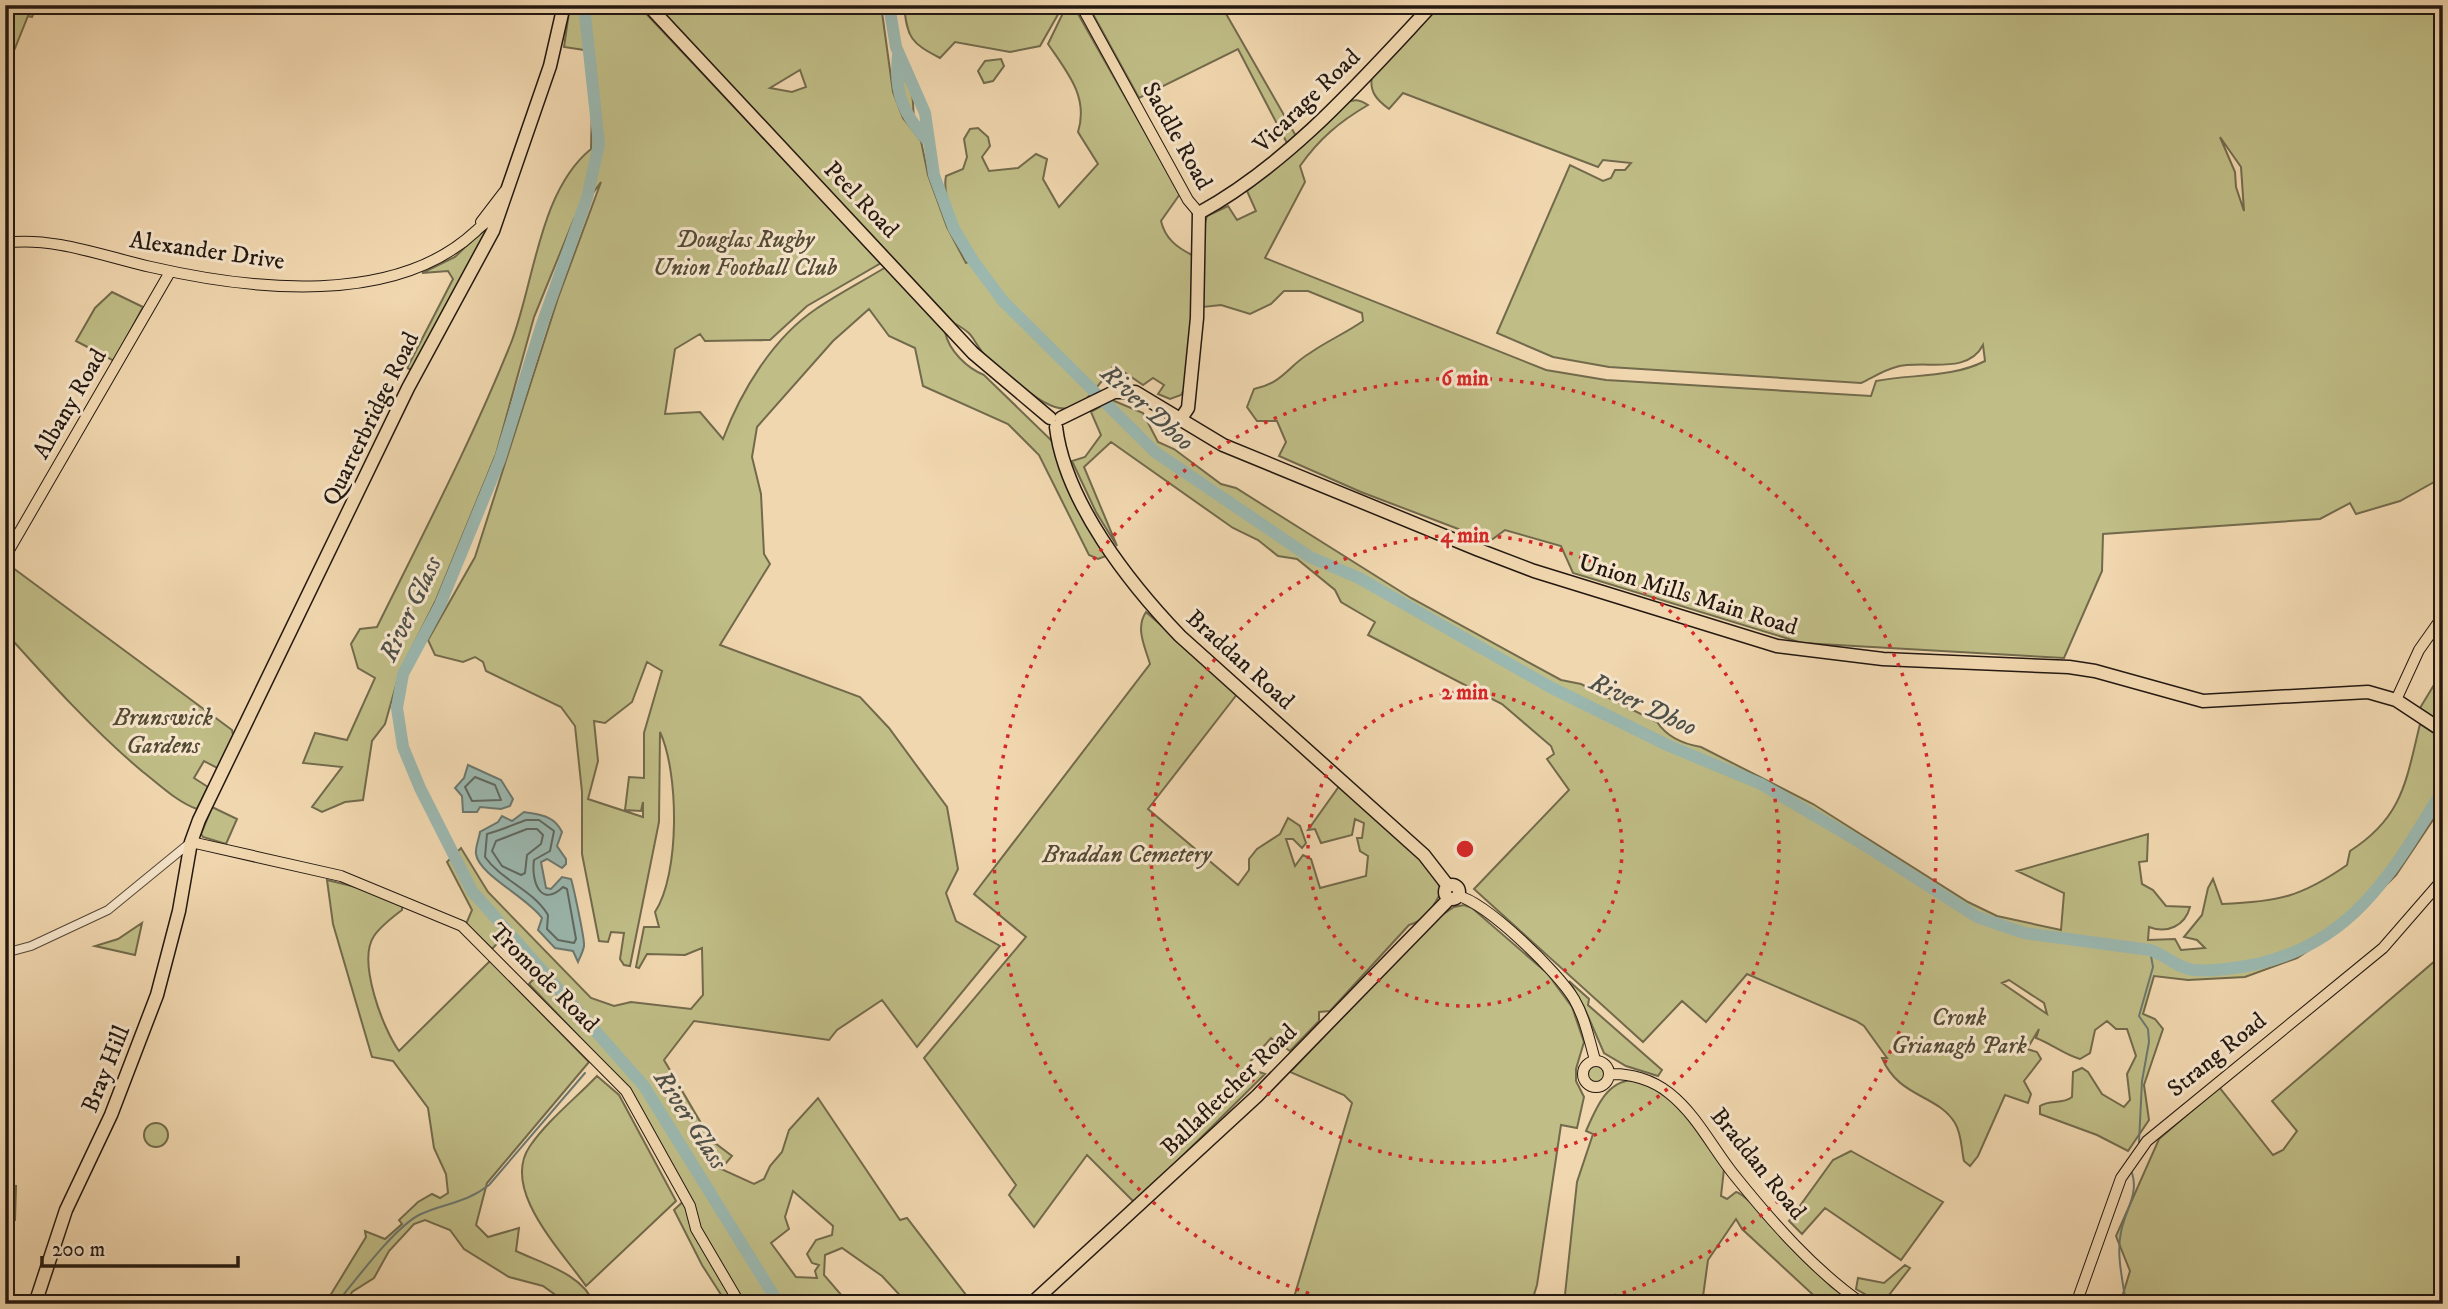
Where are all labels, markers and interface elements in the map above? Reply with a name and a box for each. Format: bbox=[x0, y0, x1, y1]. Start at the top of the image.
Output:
street label: Vicarage Road bbox=[1246, 43, 1367, 160]
street label: Saddle Road bbox=[1135, 77, 1219, 195]
street label: Peel Road bbox=[817, 155, 905, 245]
street label: Alexander Drive bbox=[128, 225, 286, 277]
park label: Douglas Rugby Union Football Club bbox=[653, 225, 837, 283]
street label: Quarterbridge Road bbox=[316, 327, 426, 511]
street label: Albany Road bbox=[26, 343, 114, 465]
water label: River Dhoo bbox=[1093, 357, 1201, 459]
text: 6 min bbox=[1441, 366, 1490, 392]
text: 4 min bbox=[1441, 523, 1490, 549]
street label: Union Mills Main Road bbox=[1575, 547, 1801, 643]
water label: River Glass bbox=[372, 550, 450, 668]
street label: Braddan Road bbox=[1180, 603, 1300, 717]
water label: River Dhoo bbox=[1583, 665, 1702, 744]
text: 2 min bbox=[1442, 680, 1490, 706]
park label: Brunswick Gardens bbox=[112, 703, 213, 761]
centre of rings bbox=[1453, 837, 1477, 861]
park label: Braddan Cemetery bbox=[1042, 840, 1213, 870]
street label: Tromode Road bbox=[483, 917, 605, 1039]
park label: Cronk Grianagh Park bbox=[1891, 1003, 2027, 1061]
street label: Strang Road bbox=[2162, 1006, 2272, 1104]
street label: Ballafletcher Road bbox=[1155, 1017, 1303, 1163]
street label: Bray Hill bbox=[75, 1020, 137, 1117]
water label: River Glass bbox=[645, 1063, 735, 1177]
street label: Braddan Road bbox=[1704, 1102, 1812, 1226]
scale bar bbox=[42, 1225, 238, 1269]
text: 200 m bbox=[52, 1237, 105, 1263]

